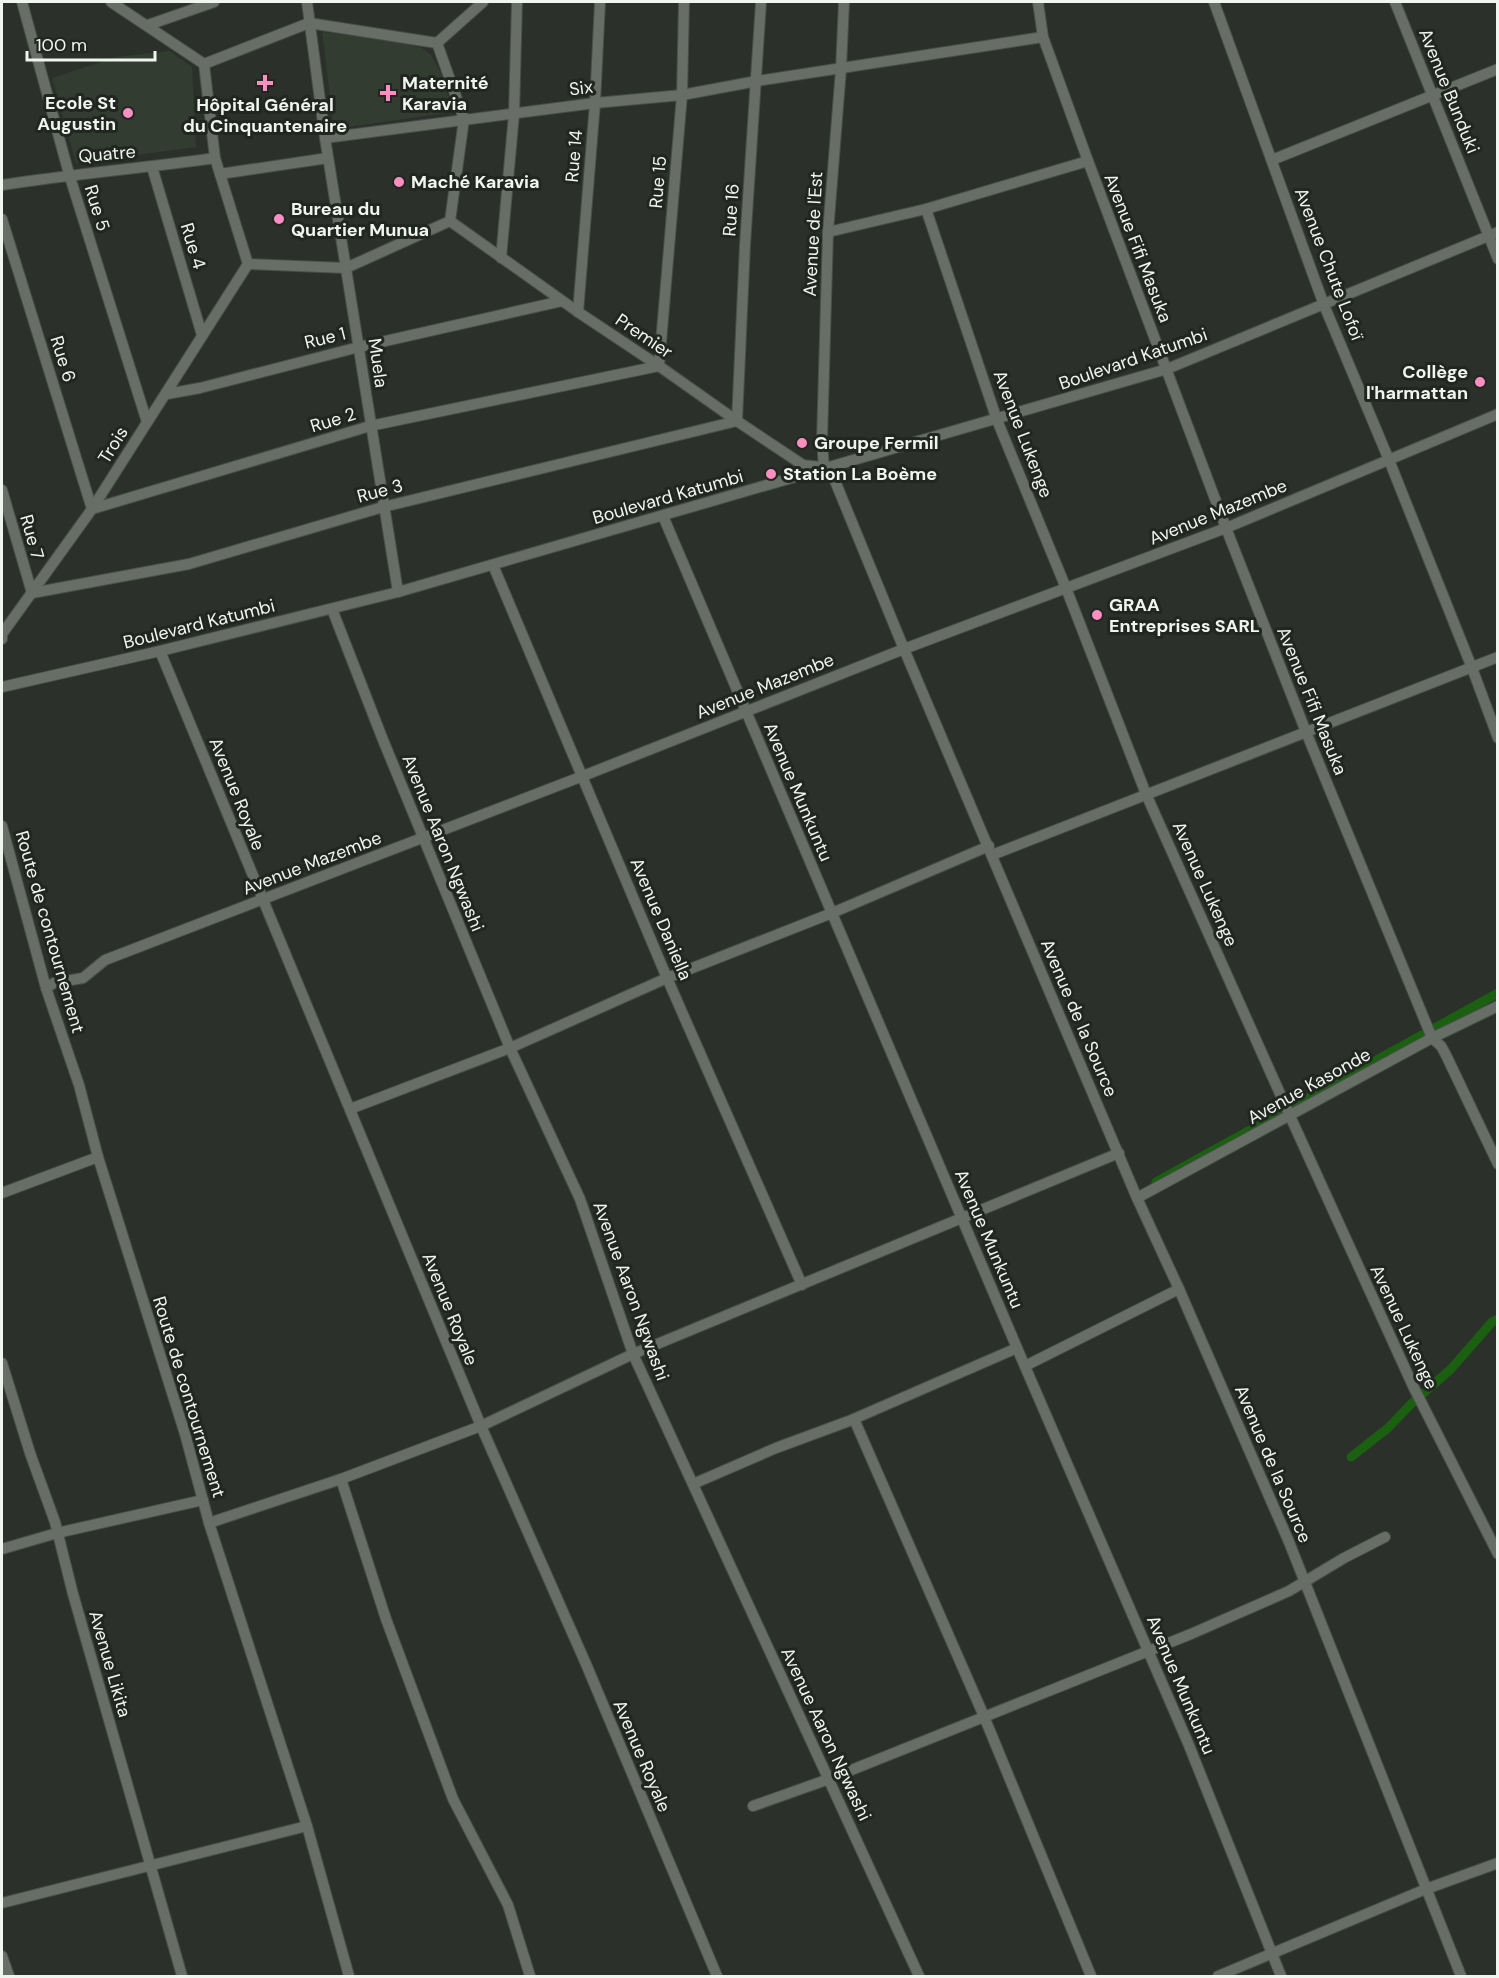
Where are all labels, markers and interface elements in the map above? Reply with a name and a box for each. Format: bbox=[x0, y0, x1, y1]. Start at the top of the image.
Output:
scale bar bbox=[27, 24, 154, 62]
street label: Avenue Bunduki bbox=[1413, 25, 1485, 157]
text: 100 m bbox=[36, 33, 87, 57]
place label: Maternité Karavia bbox=[402, 71, 489, 116]
marker: Hôpital Général du Cinquantenaire bbox=[256, 74, 274, 92]
street label: Six bbox=[568, 75, 594, 101]
marker: Maternité Karavia bbox=[379, 84, 397, 102]
place label: Ecole St Augustin bbox=[37, 91, 116, 136]
place label: Hôpital Général du Cinquantenaire bbox=[183, 93, 347, 138]
marker: Ecole St Augustin bbox=[121, 106, 135, 120]
street label: Rue 14 bbox=[560, 129, 588, 183]
street label: Quatre bbox=[77, 140, 137, 168]
street label: Rue 15 bbox=[644, 155, 672, 209]
place label: Maché Karavia bbox=[411, 170, 540, 194]
street label: Avenue Fifi Masuka bbox=[1099, 170, 1177, 326]
street label: Avenue de l'Est bbox=[798, 171, 828, 297]
marker: Maché Karavia bbox=[392, 175, 406, 189]
street label: Rue 5 bbox=[79, 182, 115, 234]
street label: Rue 16 bbox=[717, 183, 745, 237]
street label: Avenue Chute Lofoï bbox=[1289, 184, 1370, 345]
place label: Bureau du Quartier Munua bbox=[291, 197, 429, 242]
marker: Bureau du Quartier Munua bbox=[272, 212, 286, 226]
street label: Rue 4 bbox=[175, 220, 211, 272]
street label: Premier bbox=[611, 308, 678, 364]
street label: Rue 1 bbox=[302, 321, 348, 355]
street label: Boulevard Katumbi bbox=[1056, 322, 1210, 396]
street label: Rue 6 bbox=[45, 333, 81, 385]
street label: Muela bbox=[363, 337, 393, 389]
place label: Collège l'harmattan bbox=[1366, 360, 1468, 405]
street label: Avenue Lukenge bbox=[988, 367, 1058, 501]
marker: Collège l'harmattan bbox=[1473, 375, 1487, 389]
street label: Rue 2 bbox=[307, 402, 359, 438]
street label: Trois bbox=[92, 422, 134, 468]
place label: Groupe Fermil bbox=[814, 431, 939, 455]
marker: Groupe Fermil bbox=[795, 436, 809, 450]
place label: Station La Boème bbox=[783, 462, 937, 486]
street label: Boulevard Katumbi bbox=[590, 464, 746, 530]
marker: Station La Boème bbox=[764, 467, 778, 481]
street label: Rue 3 bbox=[354, 473, 406, 509]
street label: Avenue Mazembe bbox=[1145, 473, 1291, 551]
street label: Rue 7 bbox=[14, 512, 50, 562]
place label: GRAA Entreprises SARL bbox=[1109, 593, 1260, 638]
street label: Boulevard Katumbi bbox=[121, 594, 277, 654]
marker: GRAA Entreprises SARL bbox=[1090, 608, 1104, 622]
street label: Avenue Fifi Masuka bbox=[1271, 623, 1353, 779]
street label: Avenue Mazembe bbox=[692, 647, 838, 725]
street label: Avenue Munkuntu bbox=[758, 719, 838, 865]
street label: Avenue Royale bbox=[203, 734, 271, 854]
street label: Avenue Aaron Ngwashi bbox=[397, 751, 489, 935]
street label: Avenue Lukenge bbox=[1167, 818, 1243, 950]
street label: Avenue Mazembe bbox=[239, 825, 385, 901]
street label: Route de contournement bbox=[10, 828, 90, 1036]
street label: Avenue Daniella bbox=[624, 854, 698, 984]
street label: Avenue de la Source bbox=[1035, 935, 1123, 1101]
street label: Avenue Kasonde bbox=[1243, 1042, 1375, 1130]
street label: Avenue Munkuntu bbox=[949, 1166, 1029, 1312]
street label: Avenue Aaron Ngwashi bbox=[587, 1198, 675, 1384]
street label: Avenue Royale bbox=[416, 1249, 484, 1369]
street label: Avenue Lukenge bbox=[1365, 1261, 1443, 1393]
street label: Route de contournement bbox=[147, 1293, 231, 1501]
street label: Avenue de la Source bbox=[1229, 1381, 1317, 1547]
street label: Avenue Likita bbox=[83, 1608, 137, 1720]
street label: Avenue Munkuntu bbox=[1141, 1612, 1221, 1758]
street label: Avenue Aaron Ngwashi bbox=[775, 1643, 877, 1825]
street label: Avenue Royale bbox=[608, 1696, 676, 1816]

